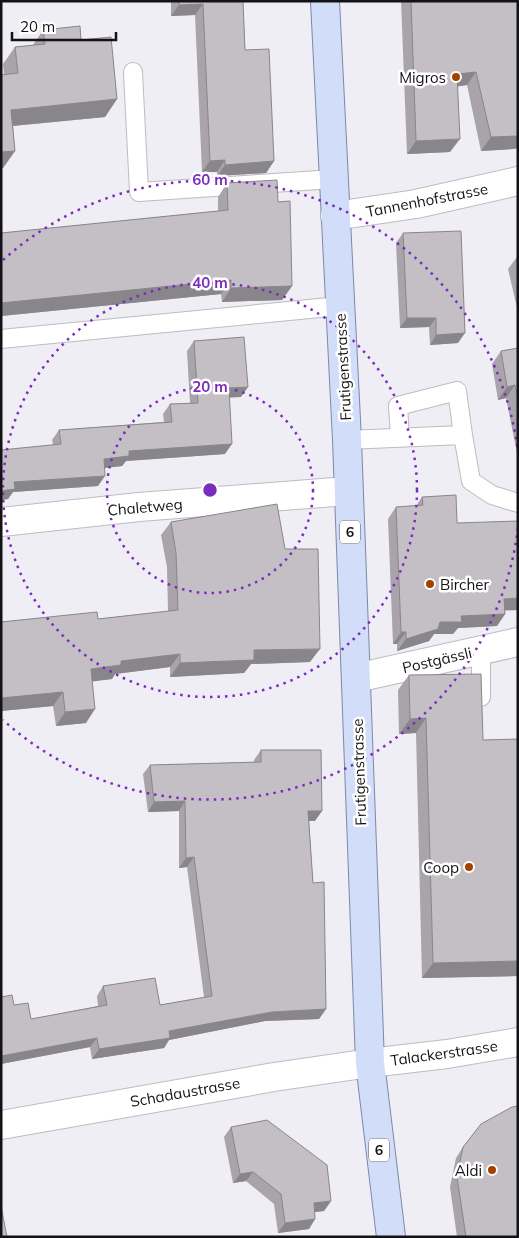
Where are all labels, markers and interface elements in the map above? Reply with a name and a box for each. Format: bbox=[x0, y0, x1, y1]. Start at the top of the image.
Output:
scale bar bbox=[12, 10, 116, 42]
text: 20 m bbox=[20, 17, 55, 36]
place label: Migros bbox=[399, 68, 446, 87]
marker: Migros bbox=[450, 71, 462, 83]
text: 60 m bbox=[192, 170, 228, 189]
street label: Tannenhofstrasse bbox=[364, 179, 490, 221]
text: 40 m bbox=[192, 273, 228, 292]
street label: Frutigenstrasse bbox=[331, 313, 355, 421]
text: 20 m bbox=[192, 377, 228, 396]
centre of rings bbox=[201, 481, 219, 499]
street label: Chaletweg bbox=[107, 494, 183, 520]
road number: 6 bbox=[340, 520, 360, 544]
place label: Bircher bbox=[440, 575, 489, 594]
marker: Bircher bbox=[424, 578, 436, 590]
street label: Postgässli bbox=[400, 643, 474, 677]
street label: Frutigenstrasse bbox=[348, 718, 370, 826]
place label: Coop bbox=[423, 858, 459, 877]
marker: Coop bbox=[463, 861, 475, 873]
street label: Talackerstrasse bbox=[389, 1036, 499, 1070]
street label: Schadaustrasse bbox=[129, 1073, 241, 1111]
road number: 6 bbox=[369, 1138, 389, 1162]
place label: Aldi bbox=[455, 1161, 482, 1180]
marker: Aldi bbox=[486, 1164, 498, 1176]

